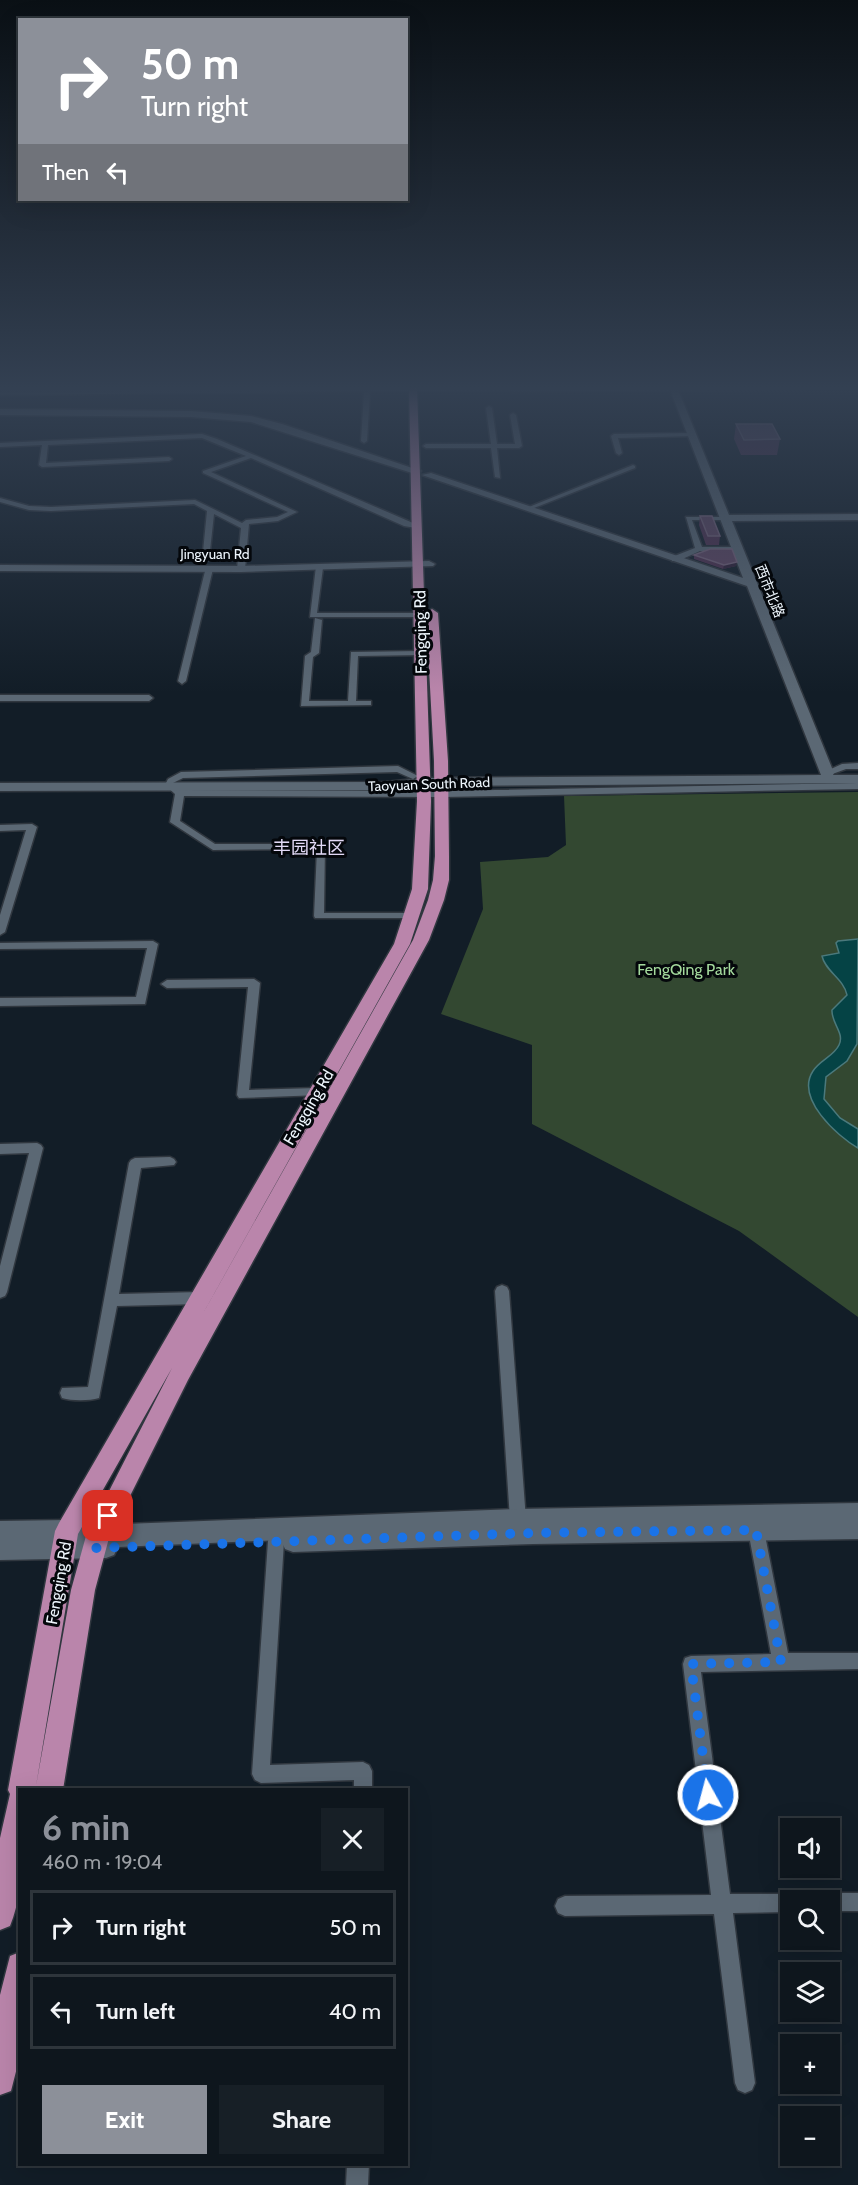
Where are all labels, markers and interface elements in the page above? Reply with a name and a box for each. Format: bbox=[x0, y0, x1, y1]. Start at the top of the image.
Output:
text: 50 m bbox=[141, 38, 239, 90]
icon: right bbox=[42, 42, 120, 120]
text: Turn right bbox=[141, 90, 248, 123]
icon: left bbox=[101, 156, 134, 189]
text: Then bbox=[42, 159, 89, 186]
street label: Jingyuan Rd bbox=[179, 545, 250, 563]
street label: 西市北路 bbox=[751, 562, 789, 620]
street label: Fengqing Rd bbox=[410, 590, 431, 674]
street label: Taoyuan South Road bbox=[368, 773, 490, 795]
district label: 丰园社区 bbox=[273, 837, 345, 859]
park label: FengQing Park bbox=[637, 960, 736, 979]
street label: Fengqing Rd bbox=[279, 1066, 338, 1148]
pin bbox=[82, 1490, 133, 1541]
icon: arrive bbox=[91, 1499, 124, 1532]
street label: Fengqing Rd bbox=[42, 1540, 75, 1626]
position arrow bbox=[676, 1763, 740, 1827]
text: 6 min bbox=[42, 1805, 130, 1849]
button: close bbox=[321, 1808, 384, 1871]
map controls bbox=[780, 1818, 840, 2166]
button: sound bbox=[780, 1818, 840, 1878]
text: 460 m · 19:04 bbox=[42, 1850, 162, 1874]
button: search bbox=[780, 1890, 840, 1950]
icon: right bbox=[45, 1911, 78, 1944]
text: Turn right bbox=[96, 1914, 186, 1941]
text: 50 m bbox=[329, 1914, 381, 1941]
button: layers bbox=[780, 1962, 840, 2022]
icon: left bbox=[45, 1995, 78, 2028]
text: Turn left bbox=[96, 1998, 175, 2025]
text: 40 m bbox=[329, 1998, 381, 2025]
button: + bbox=[780, 2034, 840, 2094]
button: Exit bbox=[42, 2085, 207, 2154]
button: Share bbox=[219, 2085, 384, 2154]
button: − bbox=[780, 2106, 840, 2166]

